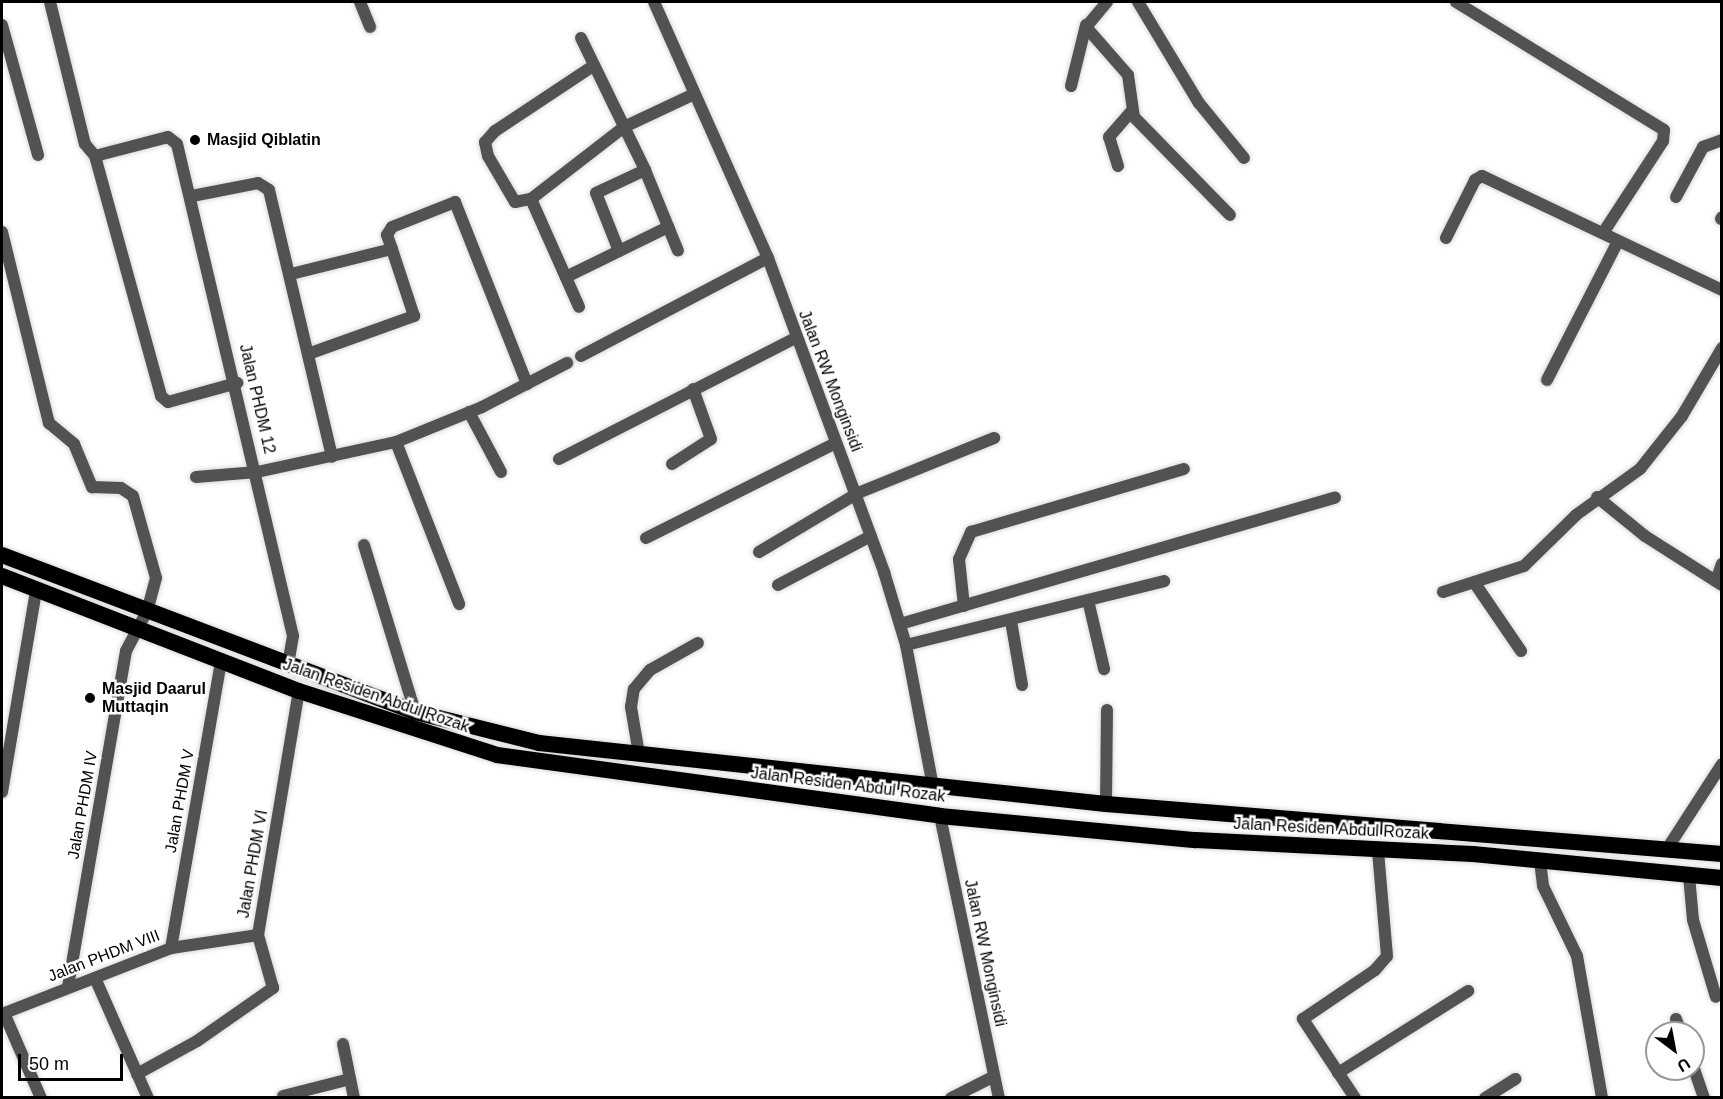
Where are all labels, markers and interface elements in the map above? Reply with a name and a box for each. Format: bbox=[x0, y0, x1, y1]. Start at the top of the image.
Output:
place label: Masjid Qiblatin bbox=[207, 130, 321, 150]
marker: Masjid Qiblatin bbox=[188, 133, 202, 147]
street label: Jalan RW Monginsidi bbox=[794, 308, 866, 454]
street label: Jalan PHDM 12 bbox=[235, 342, 279, 456]
street label: Jalan Residen Abdul Rozak bbox=[280, 655, 472, 737]
place label: Masjid Daarul Muttaqin bbox=[102, 679, 206, 717]
marker: Masjid Daarul Muttaqin bbox=[83, 691, 97, 705]
street label: Jalan PHDM V bbox=[161, 748, 199, 854]
street label: Jalan PHDM IV bbox=[64, 749, 102, 861]
street label: Jalan Residen Abdul Rozak bbox=[749, 763, 947, 807]
street label: Jalan PHDM VI bbox=[234, 808, 272, 920]
street label: Jalan Residen Abdul Rozak bbox=[1232, 814, 1430, 844]
street label: Jalan RW Monginsidi bbox=[960, 878, 1010, 1028]
street label: Jalan PHDM VIII bbox=[45, 926, 163, 986]
north arrow bbox=[1645, 1021, 1705, 1081]
scale bar bbox=[21, 1042, 126, 1080]
text: 50 m bbox=[29, 1054, 69, 1074]
text: U bbox=[1674, 1055, 1693, 1075]

